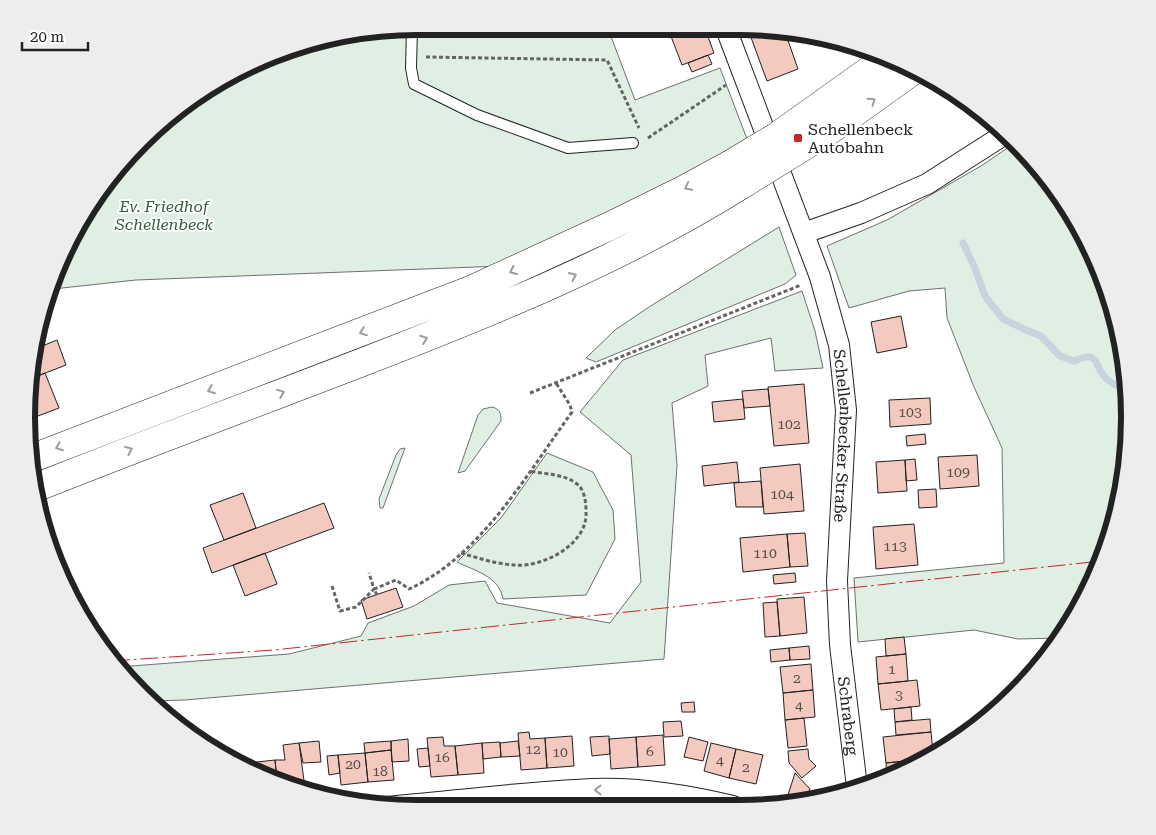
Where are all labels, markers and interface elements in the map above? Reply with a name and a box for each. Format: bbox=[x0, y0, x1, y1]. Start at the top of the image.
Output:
scale bar bbox=[22, 20, 89, 52]
text: 20 m bbox=[30, 28, 65, 46]
one-way arrow bbox=[866, 98, 876, 107]
place label: Schellenbeck Autobahn bbox=[808, 120, 913, 157]
marker: Schellenbeck Autobahn bbox=[792, 132, 804, 144]
one-way arrow bbox=[685, 181, 694, 191]
park label: Ev. Friedhof Schellenbeck bbox=[114, 197, 213, 234]
one-way arrow bbox=[509, 264, 518, 275]
one-way arrow bbox=[568, 272, 577, 283]
one-way arrow bbox=[359, 326, 368, 336]
one-way arrow bbox=[419, 335, 427, 345]
street label: Schellenbecker Straße bbox=[829, 348, 855, 523]
one-way arrow bbox=[207, 383, 216, 394]
one-way arrow bbox=[276, 389, 285, 399]
house number: 103 bbox=[898, 404, 922, 420]
house number: 102 bbox=[777, 416, 801, 432]
one-way arrow bbox=[55, 441, 64, 451]
one-way arrow bbox=[124, 446, 133, 457]
house number: 109 bbox=[946, 464, 970, 480]
house number: 104 bbox=[770, 486, 794, 502]
house number: 113 bbox=[883, 538, 907, 554]
house number: 110 bbox=[753, 545, 777, 561]
house number: 1 bbox=[888, 661, 896, 677]
house number: 2 bbox=[793, 670, 801, 686]
street label: Schraberg bbox=[834, 675, 862, 757]
house number: 3 bbox=[895, 687, 903, 703]
house number: 4 bbox=[795, 697, 803, 713]
house number: 12 bbox=[525, 741, 541, 757]
house number: 6 bbox=[646, 743, 654, 759]
house number: 10 bbox=[552, 744, 568, 760]
house number: 16 bbox=[434, 749, 450, 765]
house number: 4 bbox=[716, 752, 724, 768]
house number: 20 bbox=[345, 756, 361, 772]
house number: 2 bbox=[742, 759, 750, 775]
house number: 18 bbox=[372, 763, 388, 779]
one-way arrow bbox=[593, 785, 601, 795]

